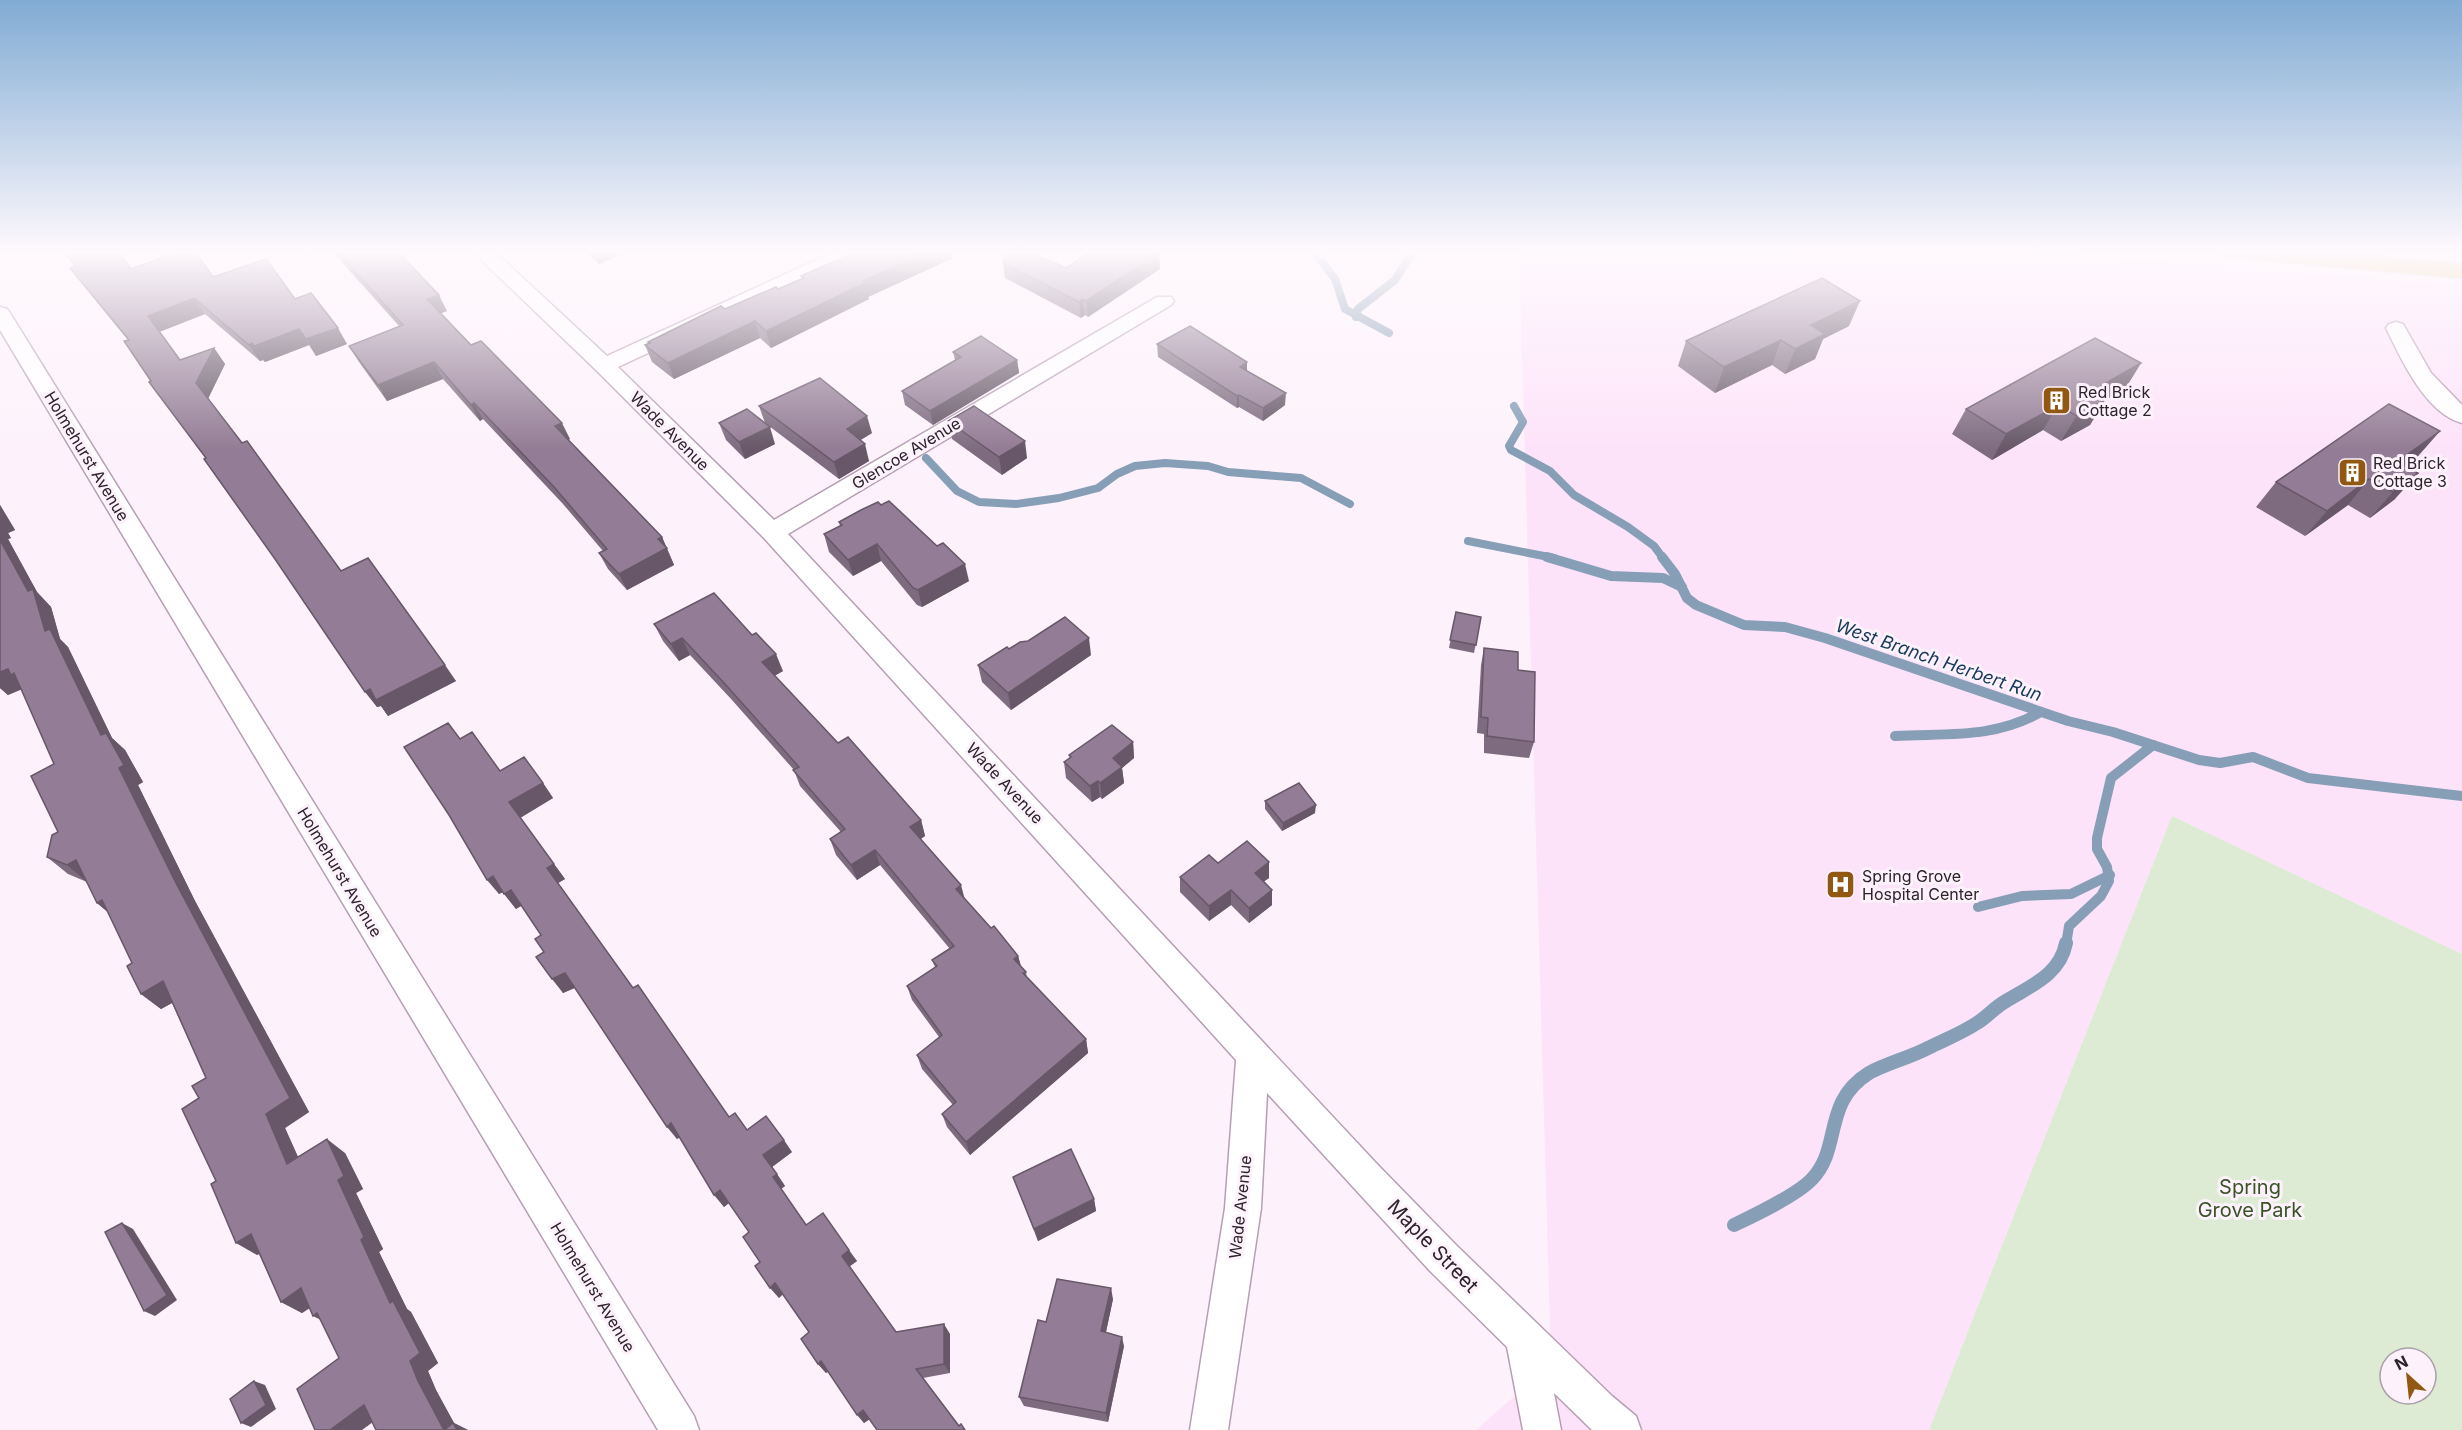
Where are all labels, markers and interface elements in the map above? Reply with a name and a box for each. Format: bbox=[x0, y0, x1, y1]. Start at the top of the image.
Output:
place label: Red Brick Cottage 2 bbox=[2078, 382, 2152, 420]
building icon: Red Brick Cottage 2 bbox=[2041, 385, 2073, 417]
street label: Holmehurst Avenue bbox=[40, 387, 134, 525]
street label: Wade Avenue bbox=[626, 387, 714, 475]
street label: Glencoe Avenue bbox=[848, 413, 964, 493]
place label: Red Brick Cottage 3 bbox=[2373, 453, 2447, 491]
building icon: Red Brick Cottage 3 bbox=[2336, 456, 2368, 488]
water label: West Branch Herbert Run bbox=[1833, 615, 2045, 705]
street label: Wade Avenue bbox=[962, 738, 1048, 828]
street label: Holmehurst Avenue bbox=[293, 803, 387, 941]
place label: Spring Grove Hospital Center bbox=[1862, 866, 1979, 904]
hospital icon: Spring Grove Hospital Center bbox=[1825, 869, 1857, 901]
street label: Wade Avenue bbox=[1225, 1154, 1255, 1260]
park label: Spring Grove Park bbox=[2198, 1175, 2302, 1222]
street label: Maple Street bbox=[1383, 1194, 1484, 1298]
street label: Holmehurst Avenue bbox=[546, 1218, 640, 1356]
north arrow bbox=[2378, 1346, 2438, 1406]
text: N bbox=[2391, 1351, 2411, 1374]

